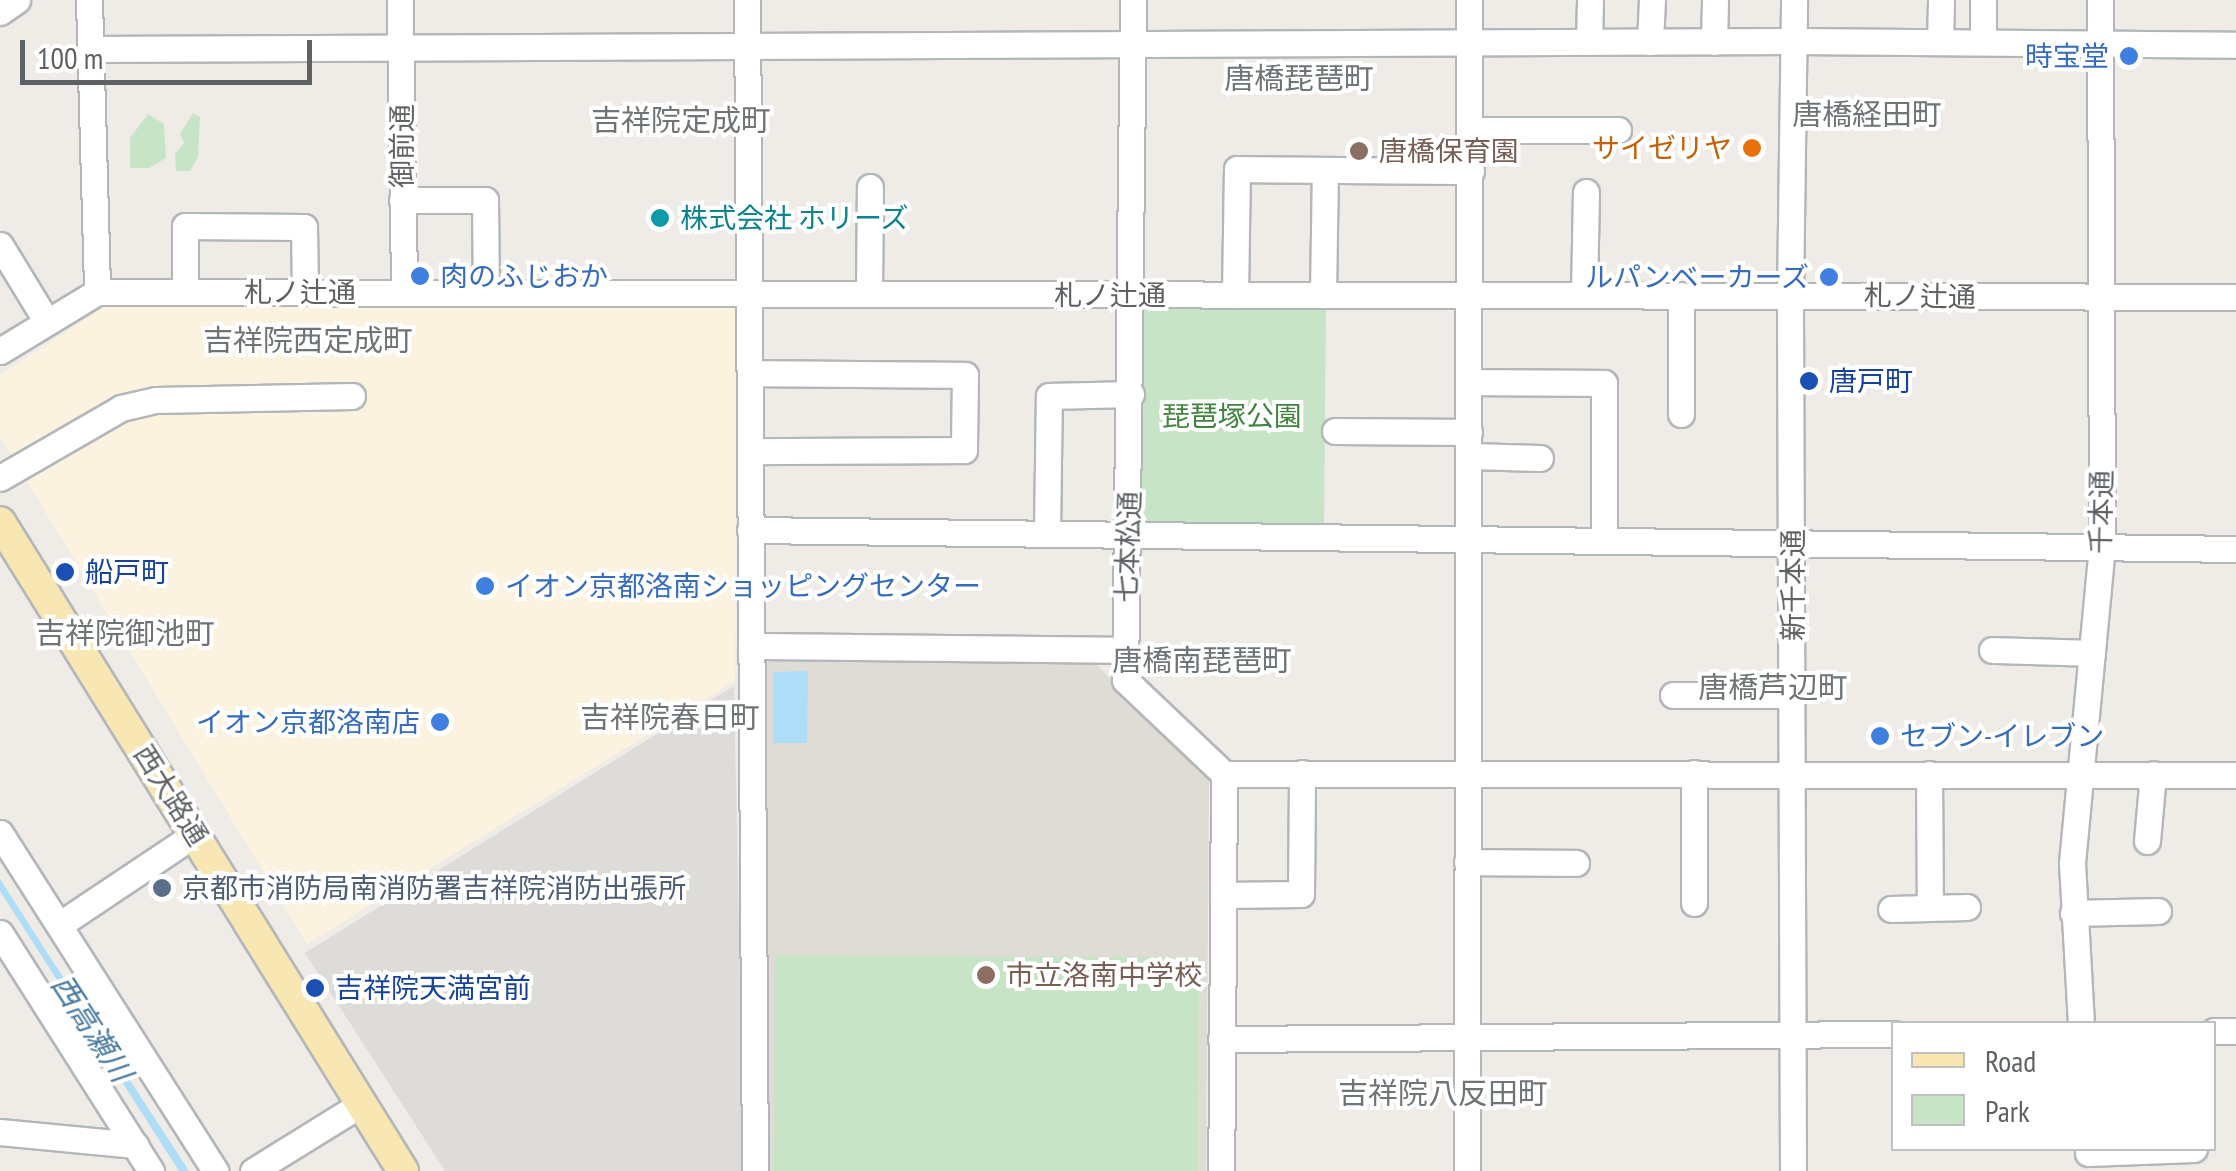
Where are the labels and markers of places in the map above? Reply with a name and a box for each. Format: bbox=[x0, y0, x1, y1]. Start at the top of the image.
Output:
place label: 時宝堂 bbox=[2025, 39, 2109, 73]
marker: 時宝堂 bbox=[2118, 45, 2140, 67]
place label: サイゼリヤ bbox=[1592, 131, 1732, 165]
place label: 唐橋保育園 bbox=[1379, 134, 1519, 168]
marker: サイゼリヤ bbox=[1741, 137, 1763, 159]
marker: 唐橋保育園 bbox=[1348, 140, 1370, 162]
place label: 株式会社 ホリーズ bbox=[680, 201, 910, 235]
marker: 株式会社 ホリーズ bbox=[649, 207, 671, 229]
place label: 肉のふじおか bbox=[440, 259, 608, 293]
place label: ルパンベーカーズ bbox=[1585, 260, 1809, 294]
marker: 肉のふじおか bbox=[409, 265, 431, 287]
marker: ルパンベーカーズ bbox=[1818, 266, 1840, 288]
place label: 唐戸町 bbox=[1829, 364, 1913, 398]
marker: 唐戸町 bbox=[1798, 370, 1820, 392]
place label: 船戸町 bbox=[85, 555, 169, 589]
marker: 船戸町 bbox=[54, 561, 76, 583]
place label: イオン京都洛南ショッピングセンター bbox=[505, 569, 981, 603]
marker: イオン京都洛南ショッピングセンター bbox=[474, 575, 496, 597]
place label: イオン京都洛南店 bbox=[196, 705, 420, 739]
marker: イオン京都洛南店 bbox=[429, 711, 451, 733]
place label: セブン-イレブン bbox=[1900, 719, 2104, 753]
marker: セブン-イレブン bbox=[1869, 725, 1891, 747]
place label: 京都市消防局南消防署吉祥院消防出張所 bbox=[182, 871, 686, 905]
marker: 京都市消防局南消防署吉祥院消防出張所 bbox=[151, 877, 173, 899]
place label: 市立洛南中学校 bbox=[1006, 958, 1202, 992]
marker: 市立洛南中学校 bbox=[975, 964, 997, 986]
place label: 吉祥院天満宮前 bbox=[335, 971, 531, 1005]
marker: 吉祥院天満宮前 bbox=[304, 977, 326, 999]

